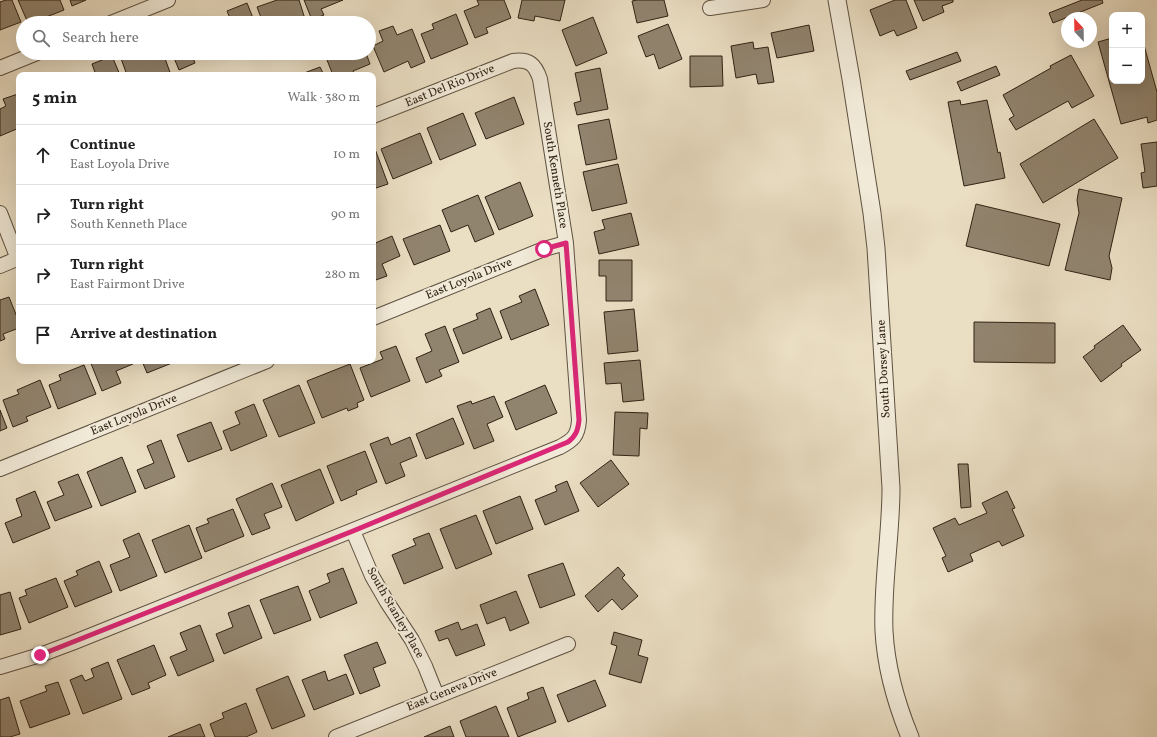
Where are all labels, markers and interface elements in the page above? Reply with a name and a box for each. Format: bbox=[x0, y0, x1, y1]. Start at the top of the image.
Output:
north arrow bbox=[1061, 12, 1097, 48]
map controls bbox=[1109, 12, 1145, 84]
button: + bbox=[1109, 12, 1145, 48]
search box bbox=[16, 16, 376, 60]
icon: search bbox=[30, 27, 52, 49]
text: Search here bbox=[62, 28, 139, 49]
button: − bbox=[1109, 48, 1145, 84]
street label: East Del Rio Drive bbox=[403, 61, 497, 111]
text: 5 min bbox=[32, 87, 77, 110]
text: Walk · 380 m bbox=[287, 89, 360, 107]
street label: South Kenneth Place bbox=[539, 120, 571, 230]
text: Continue bbox=[70, 135, 135, 156]
icon: ahead bbox=[32, 144, 54, 166]
text: 10 m bbox=[333, 146, 360, 164]
text: East Loyola Drive bbox=[70, 156, 169, 174]
text: Turn right bbox=[70, 195, 144, 216]
icon: right bbox=[32, 204, 54, 226]
text: 90 m bbox=[331, 206, 360, 224]
text: South Kenneth Place bbox=[70, 216, 187, 234]
route start bbox=[535, 240, 553, 258]
street label: East Loyola Drive bbox=[423, 254, 515, 304]
text: Turn right bbox=[70, 255, 144, 276]
icon: right bbox=[32, 264, 54, 286]
text: 280 m bbox=[324, 266, 360, 284]
text: East Fairmont Drive bbox=[70, 276, 185, 294]
street label: South Dorsey Lane bbox=[873, 319, 895, 419]
icon: arrive bbox=[32, 324, 54, 346]
text: Arrive at destination bbox=[70, 324, 217, 345]
street label: East Loyola Drive bbox=[88, 390, 180, 440]
street label: South Stanley Place bbox=[362, 564, 428, 662]
route end bbox=[31, 646, 49, 664]
street label: East Geneva Drive bbox=[404, 664, 500, 715]

